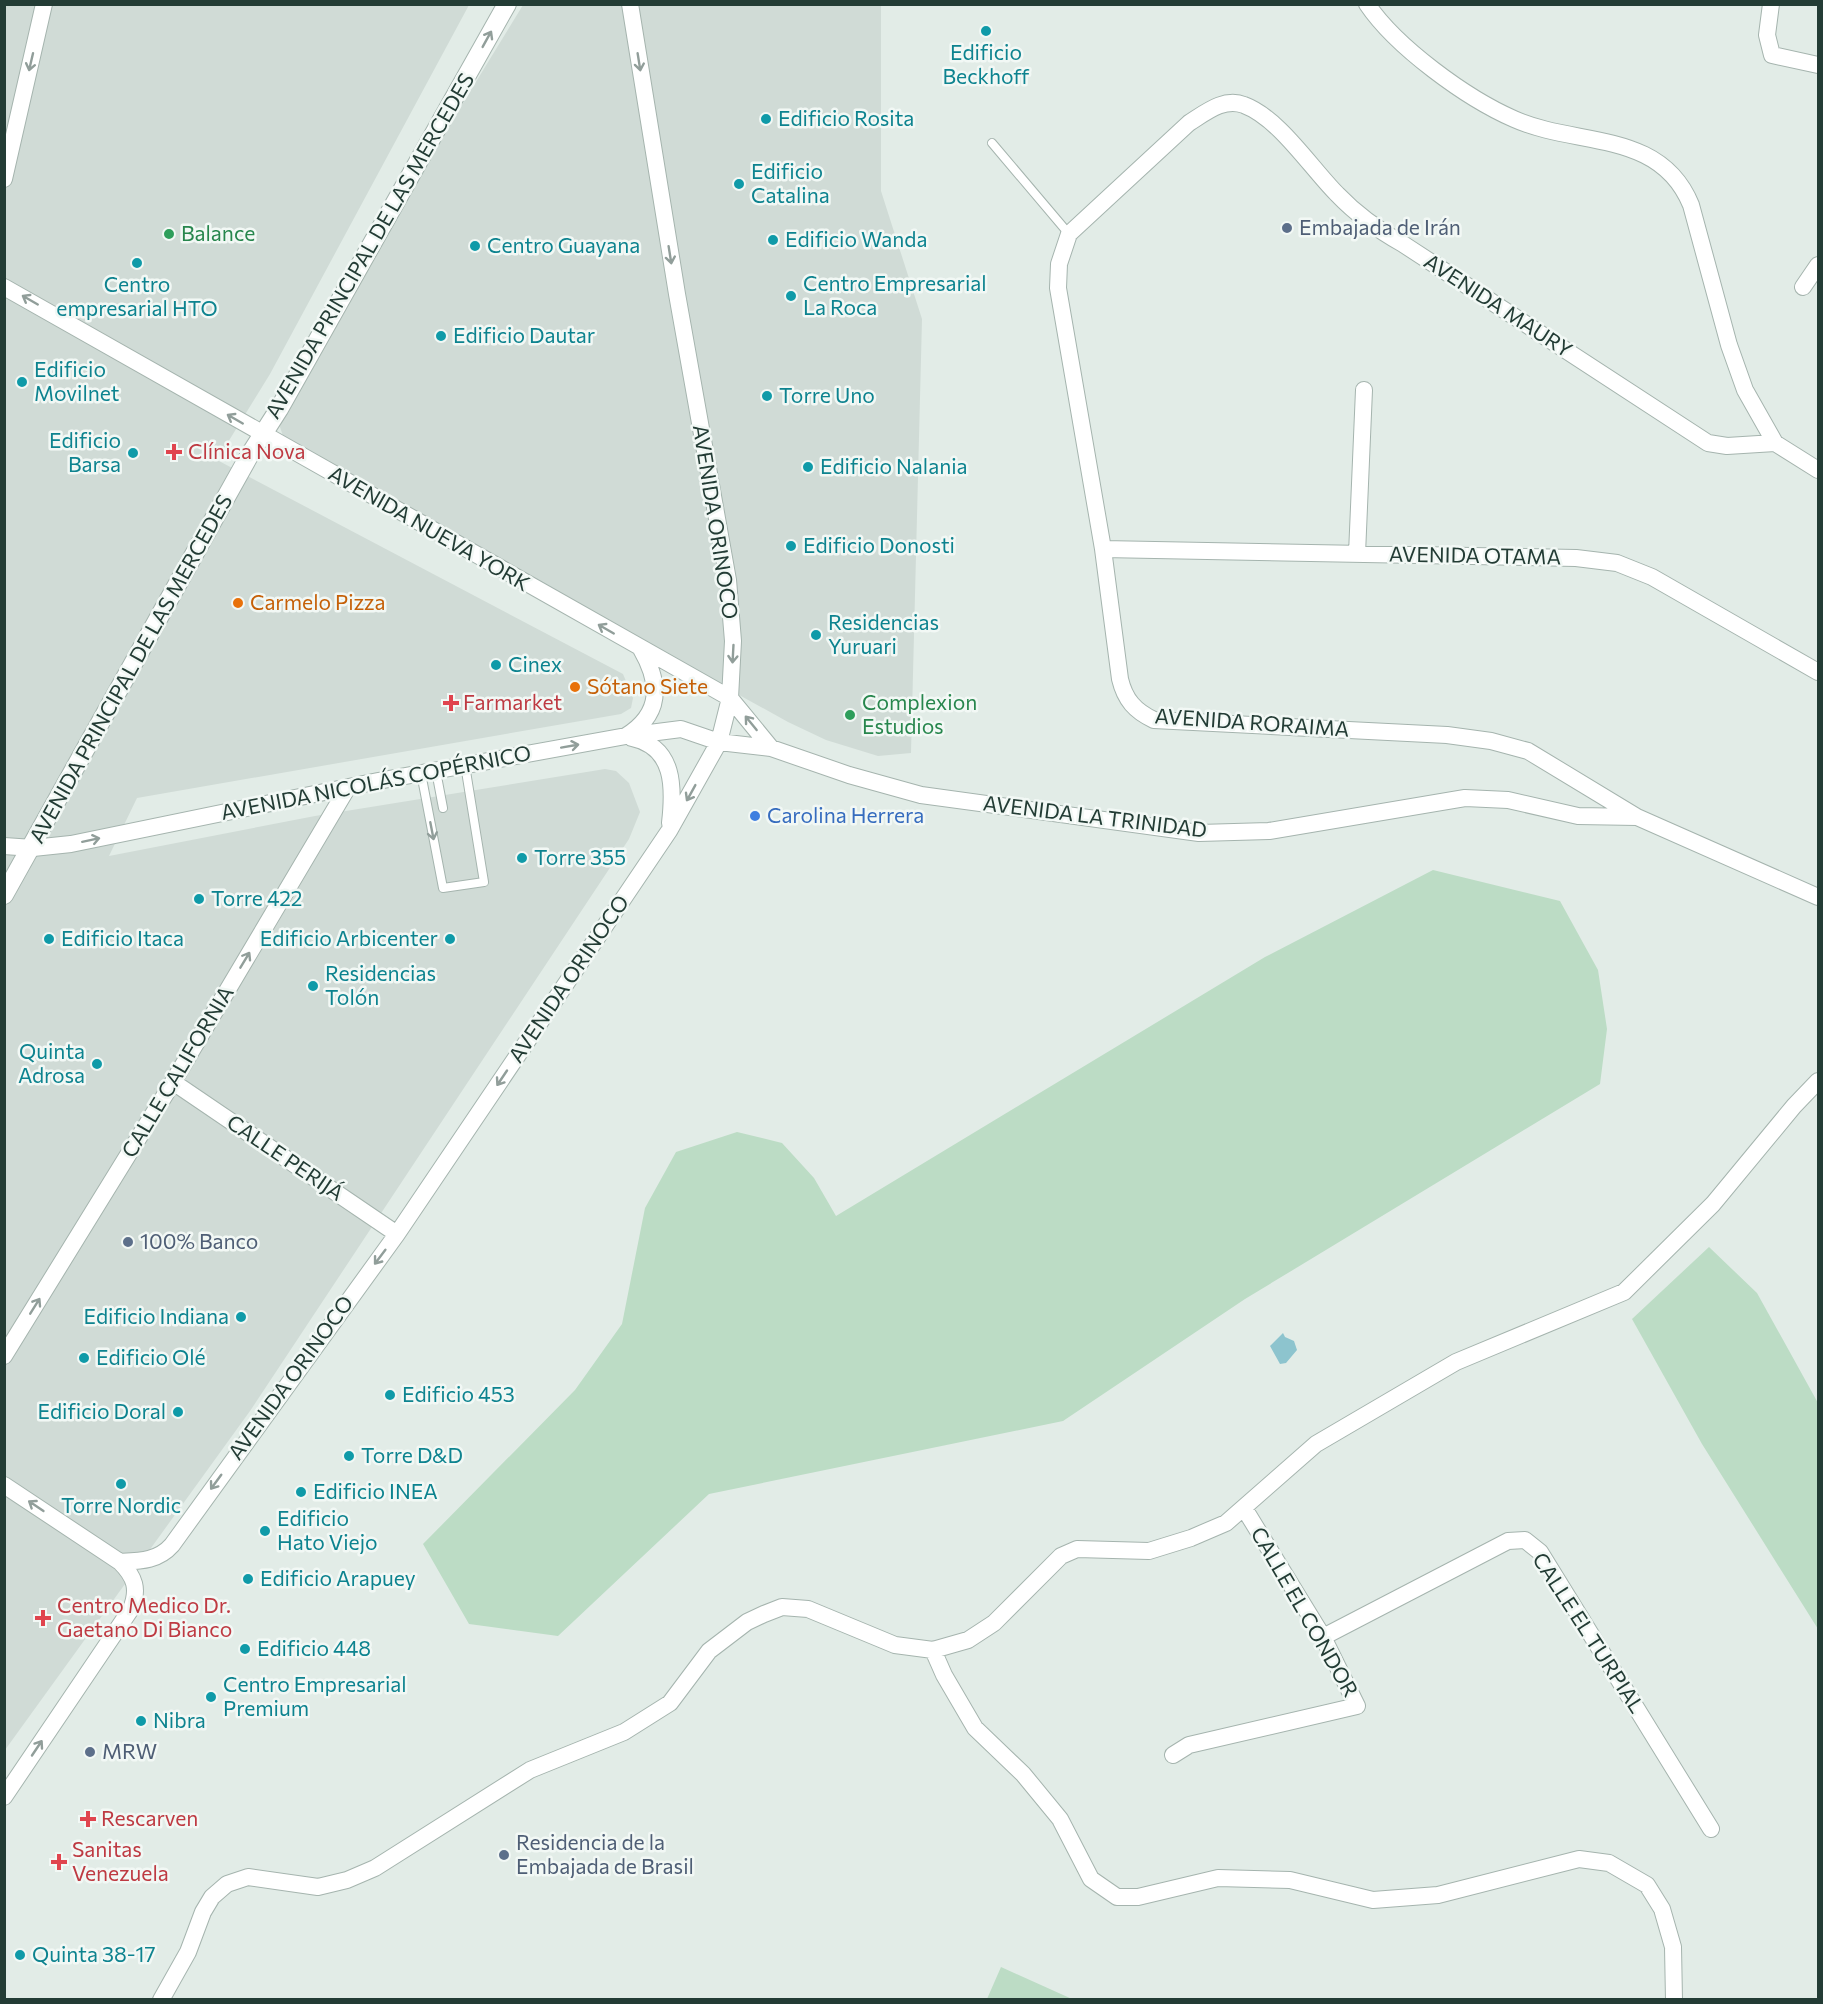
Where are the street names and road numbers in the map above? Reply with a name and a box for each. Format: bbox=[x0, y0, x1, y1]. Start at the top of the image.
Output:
street label: AVENIDA PRINCIPAL DE LAS MERCEDES bbox=[259, 68, 478, 423]
street label: AVENIDA MAURY bbox=[1420, 248, 1578, 362]
street label: AVENIDA ORINOCO bbox=[689, 423, 744, 621]
street label: AVENIDA NUEVA YORK bbox=[325, 460, 535, 596]
street label: AVENIDA PRINCIPAL DE LAS MERCEDES bbox=[23, 490, 236, 847]
street label: AVENIDA OTAMA bbox=[1389, 541, 1561, 569]
street label: AVENIDA RORAIMA bbox=[1154, 702, 1350, 741]
street label: AVENIDA NICOLÁS COPÉRNICO bbox=[218, 739, 533, 824]
street label: AVENIDA LA TRINIDAD bbox=[982, 789, 1209, 842]
street label: AVENIDA ORINOCO bbox=[502, 890, 633, 1067]
street label: CALLE CALIFORNIA bbox=[116, 981, 238, 1162]
street label: CALLE PERIJÁ bbox=[223, 1108, 349, 1205]
street label: AVENIDA ORINOCO bbox=[222, 1290, 358, 1464]
street label: CALLE EL CONDOR bbox=[1246, 1522, 1364, 1701]
street label: CALLE EL TURPIAL bbox=[1528, 1547, 1650, 1717]

